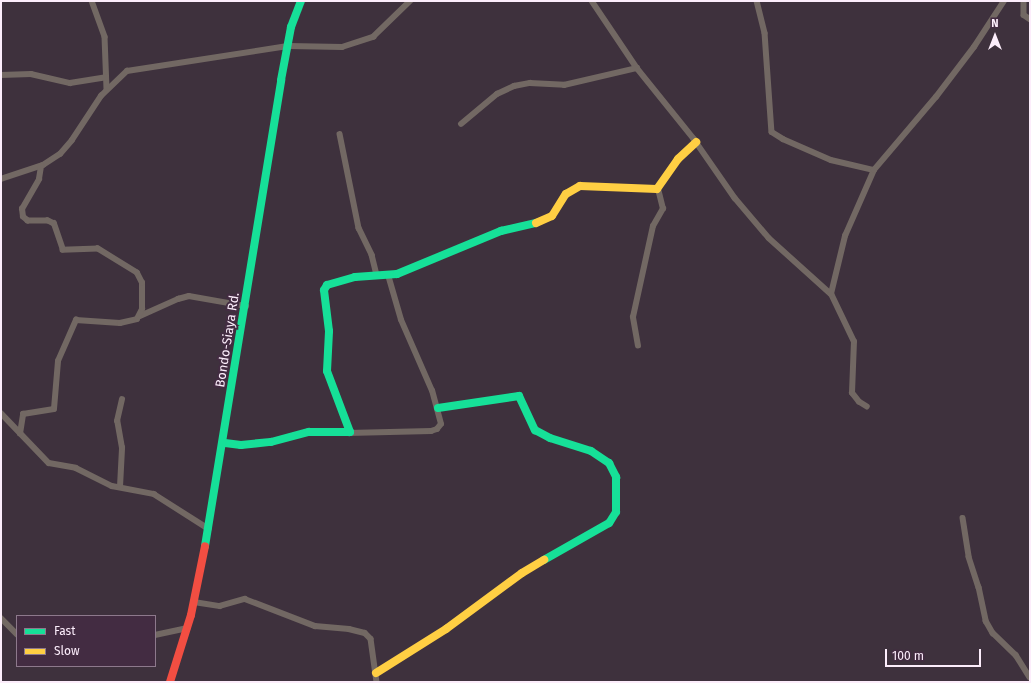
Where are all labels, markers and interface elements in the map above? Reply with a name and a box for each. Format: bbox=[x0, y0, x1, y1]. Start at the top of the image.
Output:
north arrow bbox=[975, 16, 1015, 56]
text: N bbox=[991, 17, 999, 30]
street label: Bondo-Siaya Rd. bbox=[213, 291, 243, 389]
legend bbox=[16, 615, 156, 667]
text: Fast bbox=[54, 624, 76, 638]
scale bar bbox=[887, 641, 983, 667]
text: Slow bbox=[54, 644, 80, 658]
text: 100 m bbox=[892, 649, 924, 663]

